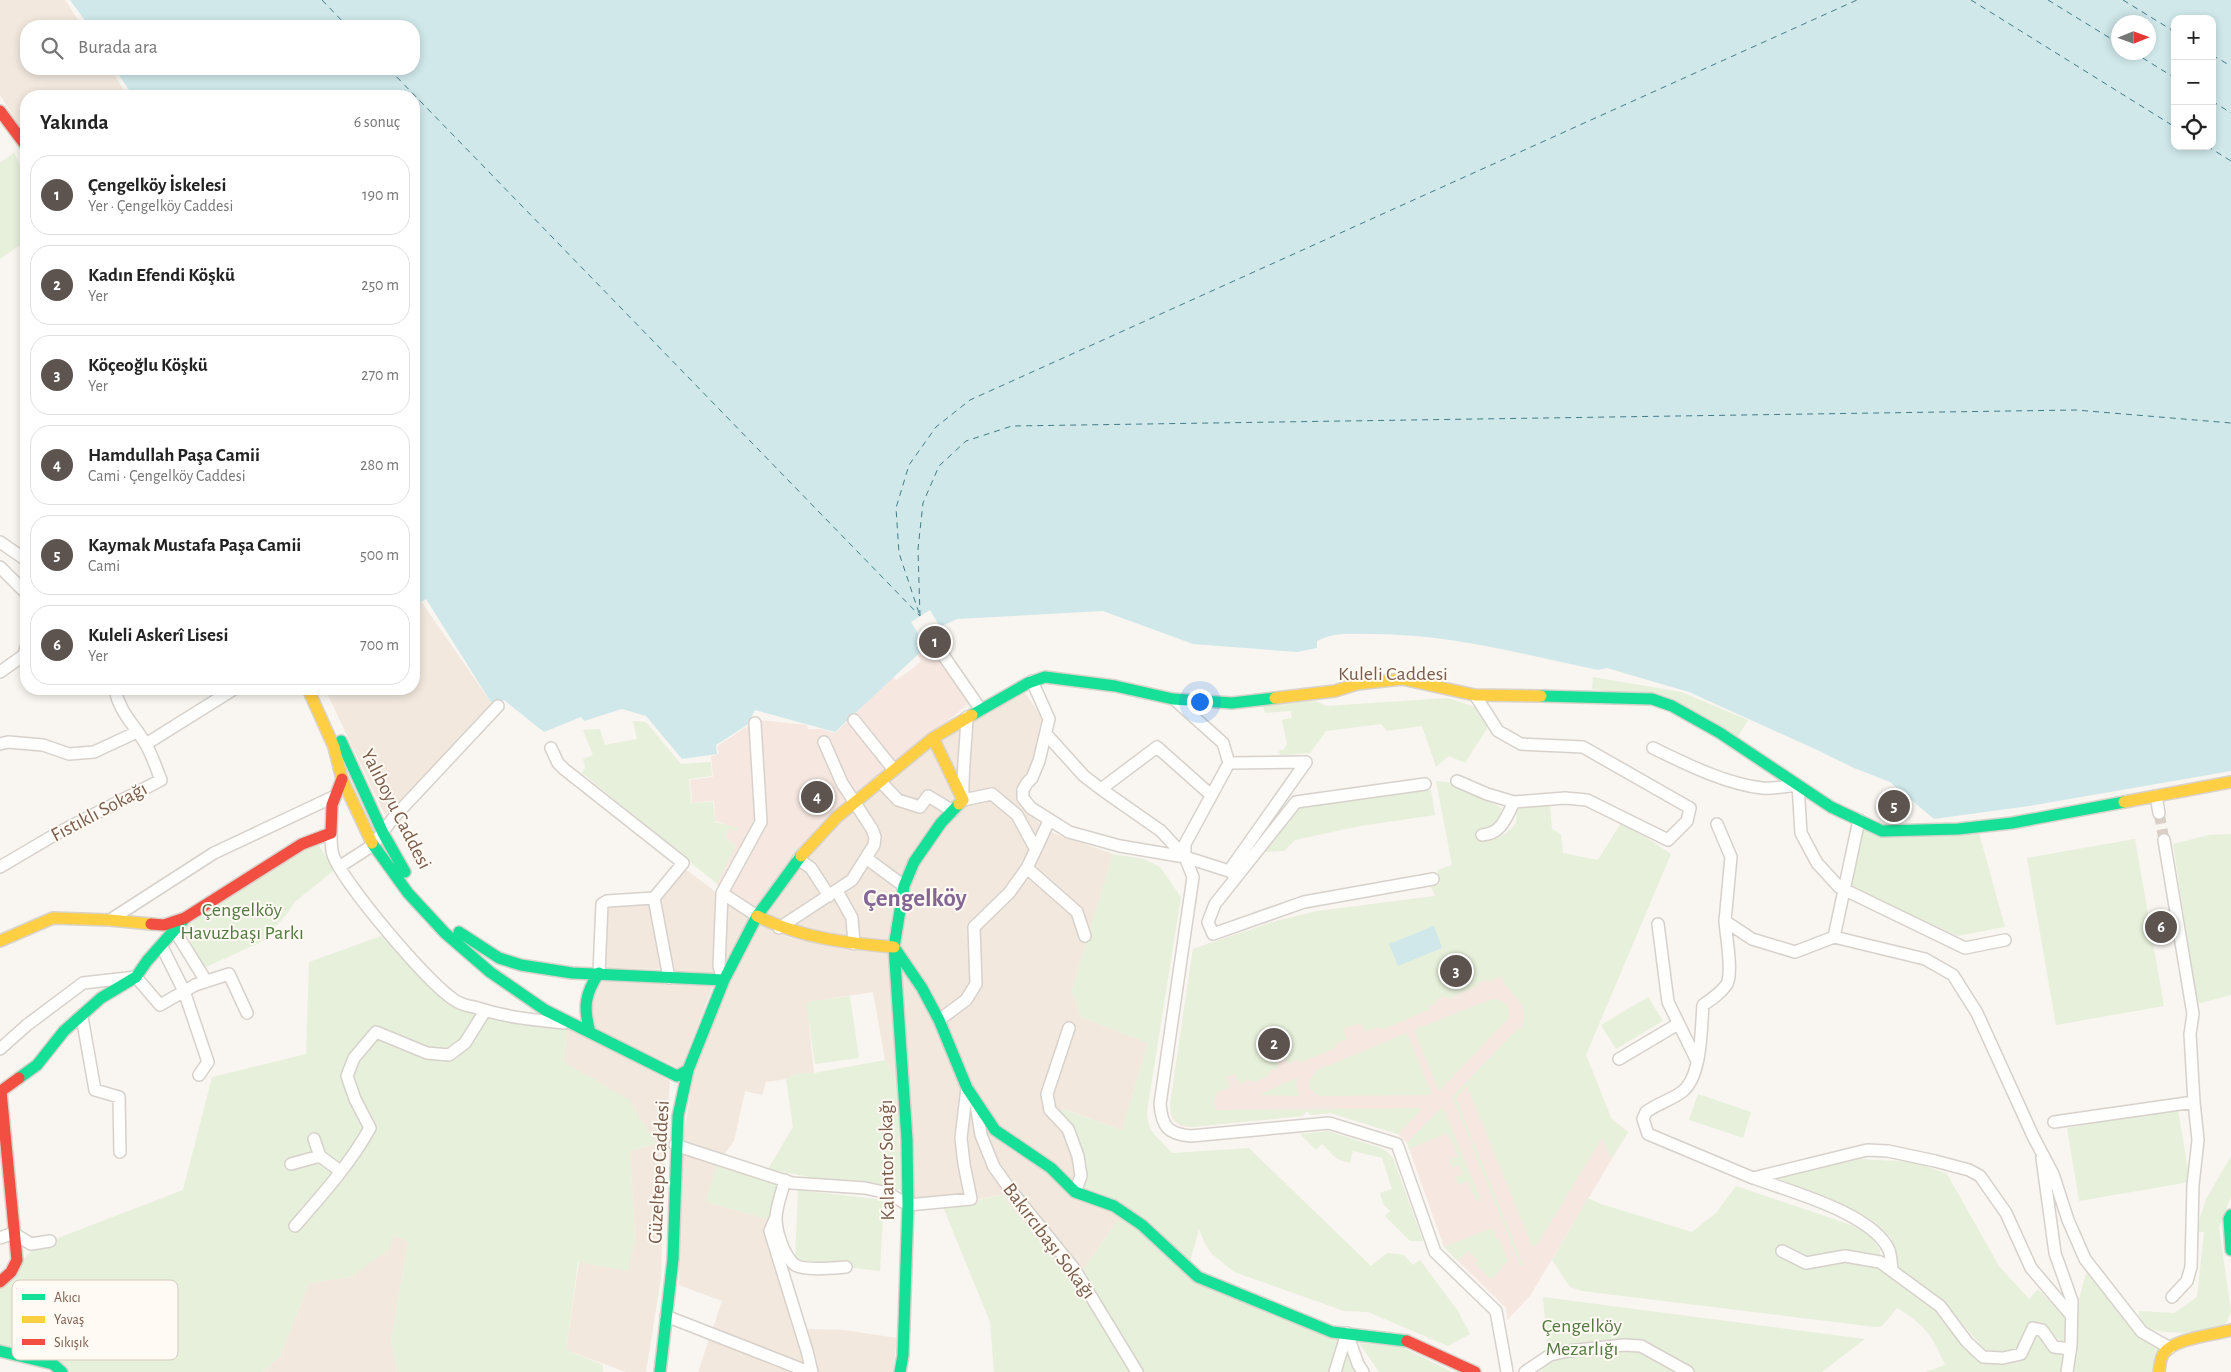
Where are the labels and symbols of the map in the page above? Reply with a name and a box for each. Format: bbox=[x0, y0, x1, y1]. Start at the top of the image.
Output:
north arrow bbox=[2111, 15, 2156, 60]
pin: 1 bbox=[919, 623, 951, 661]
street label: Kuleli Caddesi bbox=[1338, 664, 1448, 684]
your location bbox=[1187, 689, 1213, 715]
street label: Yalıboyu Caddesi bbox=[357, 746, 435, 872]
street label: Fıstıklı Sokağı bbox=[48, 778, 150, 846]
pin: 4 bbox=[801, 778, 833, 816]
pin: 5 bbox=[1878, 787, 1910, 825]
district label: Çengelköy bbox=[863, 886, 968, 911]
park label: Çengelköy Havuzbaşı Parkı bbox=[180, 900, 304, 943]
pin: 6 bbox=[2145, 908, 2177, 946]
pin: 3 bbox=[1440, 952, 1472, 990]
pin: 2 bbox=[1258, 1025, 1290, 1063]
street label: Kalantor Sokağı bbox=[876, 1099, 898, 1221]
street label: Güzeltepe Caddesi bbox=[645, 1100, 673, 1244]
street label: Bakırcıbaşı Sokağı bbox=[999, 1179, 1099, 1303]
legend bbox=[12, 1280, 178, 1360]
text: Akıcı bbox=[54, 1291, 81, 1305]
text: Yavaş bbox=[54, 1313, 84, 1327]
park label: Çengelköy Mezarlığı bbox=[1542, 1316, 1623, 1359]
text: Sıkışık bbox=[54, 1336, 89, 1350]

